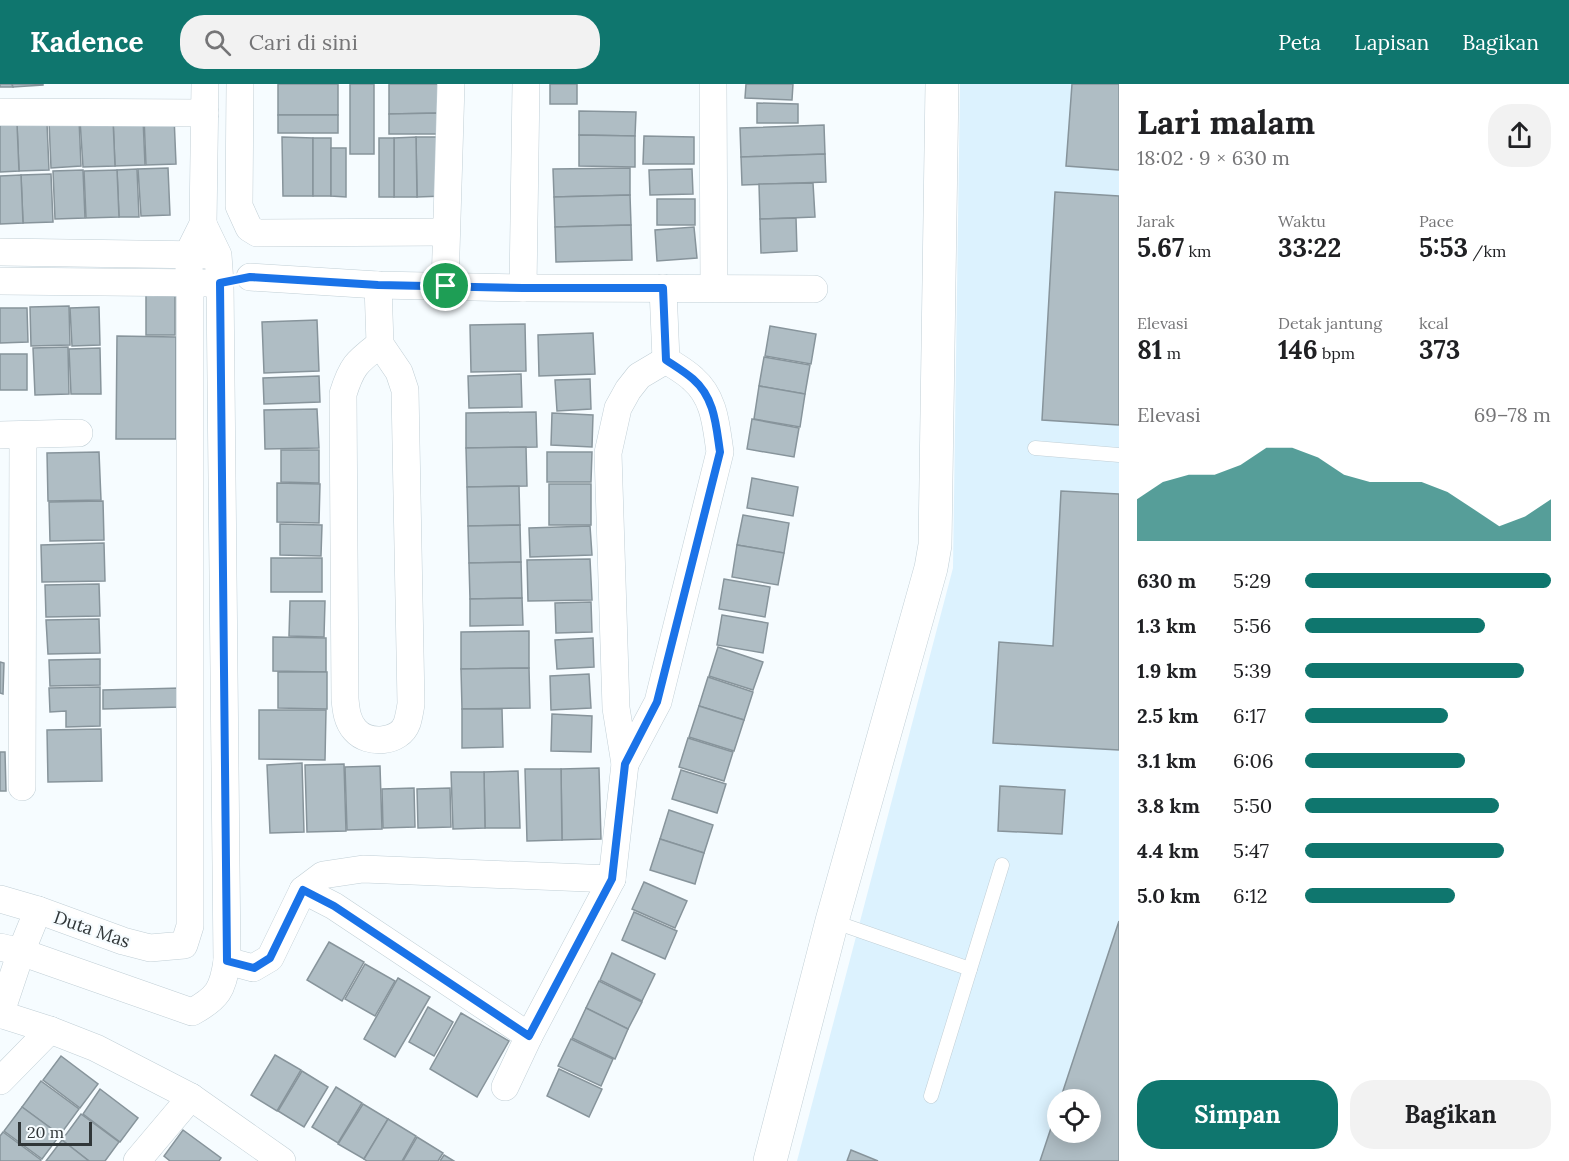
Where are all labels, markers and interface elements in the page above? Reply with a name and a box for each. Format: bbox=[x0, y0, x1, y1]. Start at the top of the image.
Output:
search box bbox=[180, 15, 600, 69]
text: Kadence bbox=[30, 24, 144, 60]
icon: search bbox=[201, 26, 234, 59]
text: Cari di sini bbox=[249, 28, 358, 56]
text: Peta bbox=[1278, 29, 1321, 56]
text: Lapisan bbox=[1354, 29, 1429, 56]
text: Bagikan bbox=[1462, 29, 1539, 56]
text: Lari malam bbox=[1137, 101, 1315, 143]
button: share bbox=[1488, 104, 1551, 167]
text: 18:02 · 9 × 630 m bbox=[1137, 145, 1290, 170]
text: Jarak bbox=[1137, 211, 1175, 231]
text: Waktu bbox=[1278, 211, 1326, 231]
text: Pace bbox=[1419, 211, 1454, 231]
text: 5.67 bbox=[1137, 231, 1184, 264]
text: 33:22 bbox=[1278, 231, 1341, 264]
text: 5:53 bbox=[1419, 231, 1468, 264]
text: km bbox=[1184, 241, 1211, 261]
text: /km bbox=[1468, 241, 1506, 261]
pin bbox=[420, 260, 471, 311]
icon: arrive bbox=[429, 269, 462, 302]
text: Elevasi bbox=[1137, 313, 1188, 333]
text: Detak jantung bbox=[1278, 313, 1382, 333]
text: kcal bbox=[1419, 313, 1449, 333]
text: 81 bbox=[1137, 333, 1162, 366]
text: 146 bbox=[1278, 333, 1318, 366]
text: 373 bbox=[1419, 333, 1460, 366]
text: m bbox=[1162, 343, 1181, 363]
text: bpm bbox=[1318, 343, 1355, 363]
text: Elevasi bbox=[1137, 402, 1201, 427]
text: 69–78 m bbox=[1474, 402, 1551, 427]
text: 630 m bbox=[1137, 568, 1196, 593]
text: 5:29 bbox=[1233, 568, 1271, 593]
text: 1.3 km bbox=[1137, 613, 1197, 638]
text: 5:56 bbox=[1233, 613, 1271, 638]
text: 1.9 km bbox=[1137, 658, 1197, 683]
text: 5:39 bbox=[1233, 658, 1272, 683]
text: 2.5 km bbox=[1137, 703, 1199, 728]
text: 6:17 bbox=[1233, 703, 1266, 728]
text: 3.1 km bbox=[1137, 748, 1197, 773]
text: 6:06 bbox=[1233, 748, 1274, 773]
text: 3.8 km bbox=[1137, 793, 1200, 818]
text: 5:50 bbox=[1233, 793, 1272, 818]
text: 4.4 km bbox=[1137, 838, 1199, 863]
text: 5:47 bbox=[1233, 838, 1269, 863]
text: 5.0 km bbox=[1137, 883, 1200, 908]
text: 6:12 bbox=[1233, 883, 1268, 908]
street label: Duta Mas bbox=[51, 905, 133, 953]
button: Simpan bbox=[1137, 1080, 1338, 1149]
button: Bagikan bbox=[1350, 1080, 1551, 1149]
map controls bbox=[1047, 1089, 1101, 1143]
button: locate bbox=[1047, 1089, 1101, 1143]
scale bar bbox=[18, 1119, 92, 1146]
text: 20 m bbox=[27, 1122, 64, 1142]

